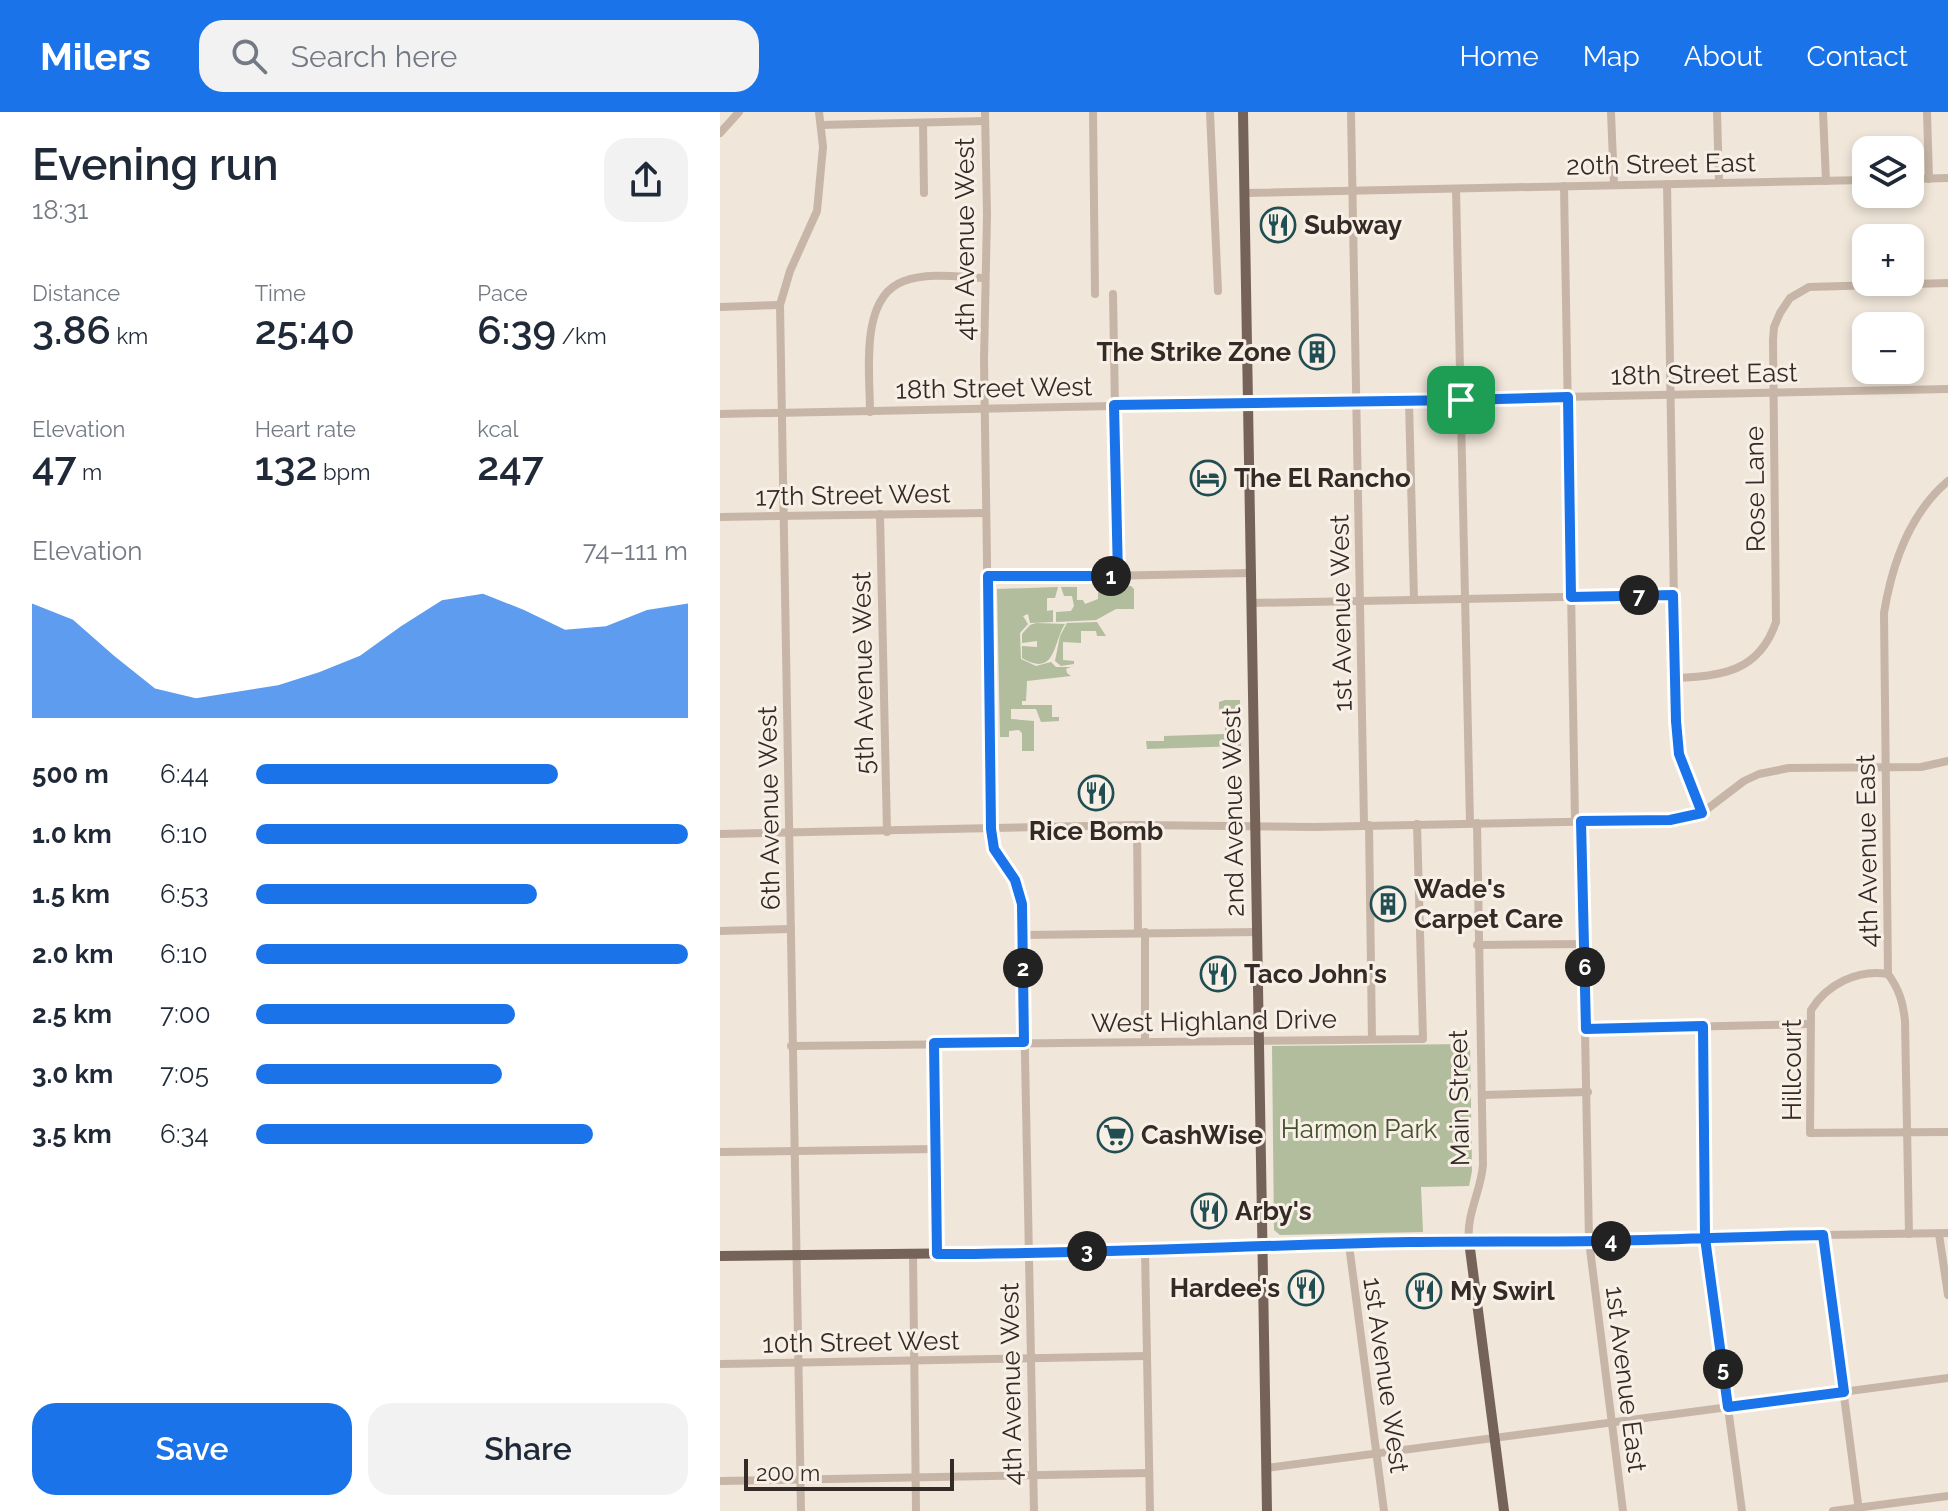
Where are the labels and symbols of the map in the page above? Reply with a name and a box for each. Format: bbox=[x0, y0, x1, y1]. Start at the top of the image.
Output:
street label: 4th Avenue West bbox=[950, 137, 980, 340]
street label: 20th Street East bbox=[1566, 147, 1756, 181]
restaurant icon: Subway bbox=[1259, 206, 1297, 244]
place label: Subway bbox=[1304, 210, 1402, 240]
building icon: The Strike Zone bbox=[1298, 333, 1336, 371]
place label: The Strike Zone bbox=[1096, 337, 1291, 367]
street label: 18th Street East bbox=[1610, 357, 1798, 391]
pin bbox=[1427, 366, 1495, 434]
street label: 18th Street West bbox=[895, 371, 1093, 405]
street label: Rose Lane bbox=[1739, 426, 1771, 552]
hotel icon: The El Rancho bbox=[1189, 459, 1227, 497]
place label: The El Rancho bbox=[1234, 463, 1411, 493]
street label: 17th Street West bbox=[755, 478, 951, 512]
street label: 1st Avenue West bbox=[1324, 514, 1358, 712]
pin: 1 bbox=[1091, 556, 1131, 596]
street label: 5th Avenue West bbox=[846, 571, 880, 775]
pin: 7 bbox=[1619, 575, 1659, 615]
street label: 6th Avenue West bbox=[752, 705, 786, 910]
street label: 2nd Avenue West bbox=[1216, 707, 1250, 917]
street label: 4th Avenue East bbox=[1850, 754, 1884, 948]
restaurant icon: Rice Bomb bbox=[1077, 774, 1115, 812]
place label: Rice Bomb bbox=[1029, 816, 1163, 846]
place label: Wade's Carpet Care bbox=[1414, 874, 1564, 934]
building icon: Wade's Carpet Care bbox=[1369, 885, 1407, 923]
pin: 6 bbox=[1565, 947, 1605, 987]
pin: 2 bbox=[1003, 948, 1043, 988]
restaurant icon: Taco John's bbox=[1199, 955, 1237, 993]
place label: Taco John's bbox=[1244, 959, 1387, 989]
street label: West Highland Drive bbox=[1091, 1004, 1337, 1038]
street label: Hillcourt bbox=[1777, 1019, 1807, 1121]
street label: Main Street bbox=[1443, 1029, 1475, 1166]
park label: Harmon Park bbox=[1281, 1114, 1438, 1144]
supermarket icon: CashWise bbox=[1096, 1116, 1134, 1154]
place label: CashWise bbox=[1141, 1120, 1264, 1150]
restaurant icon: Arby's bbox=[1190, 1192, 1228, 1230]
place label: Arby's bbox=[1235, 1196, 1312, 1226]
pin: 4 bbox=[1591, 1221, 1631, 1261]
pin: 3 bbox=[1067, 1231, 1107, 1271]
restaurant icon: Hardee's bbox=[1287, 1269, 1325, 1307]
restaurant icon: My Swirl bbox=[1405, 1272, 1443, 1310]
place label: Hardee's bbox=[1170, 1273, 1280, 1303]
street label: 1st Avenue West bbox=[1357, 1275, 1415, 1475]
place label: My Swirl bbox=[1450, 1276, 1555, 1306]
street label: 4th Avenue West bbox=[994, 1282, 1028, 1486]
street label: 1st Avenue East bbox=[1600, 1284, 1652, 1474]
street label: 10th Street West bbox=[762, 1325, 960, 1359]
pin: 5 bbox=[1703, 1349, 1743, 1389]
scale bar bbox=[744, 1455, 954, 1491]

